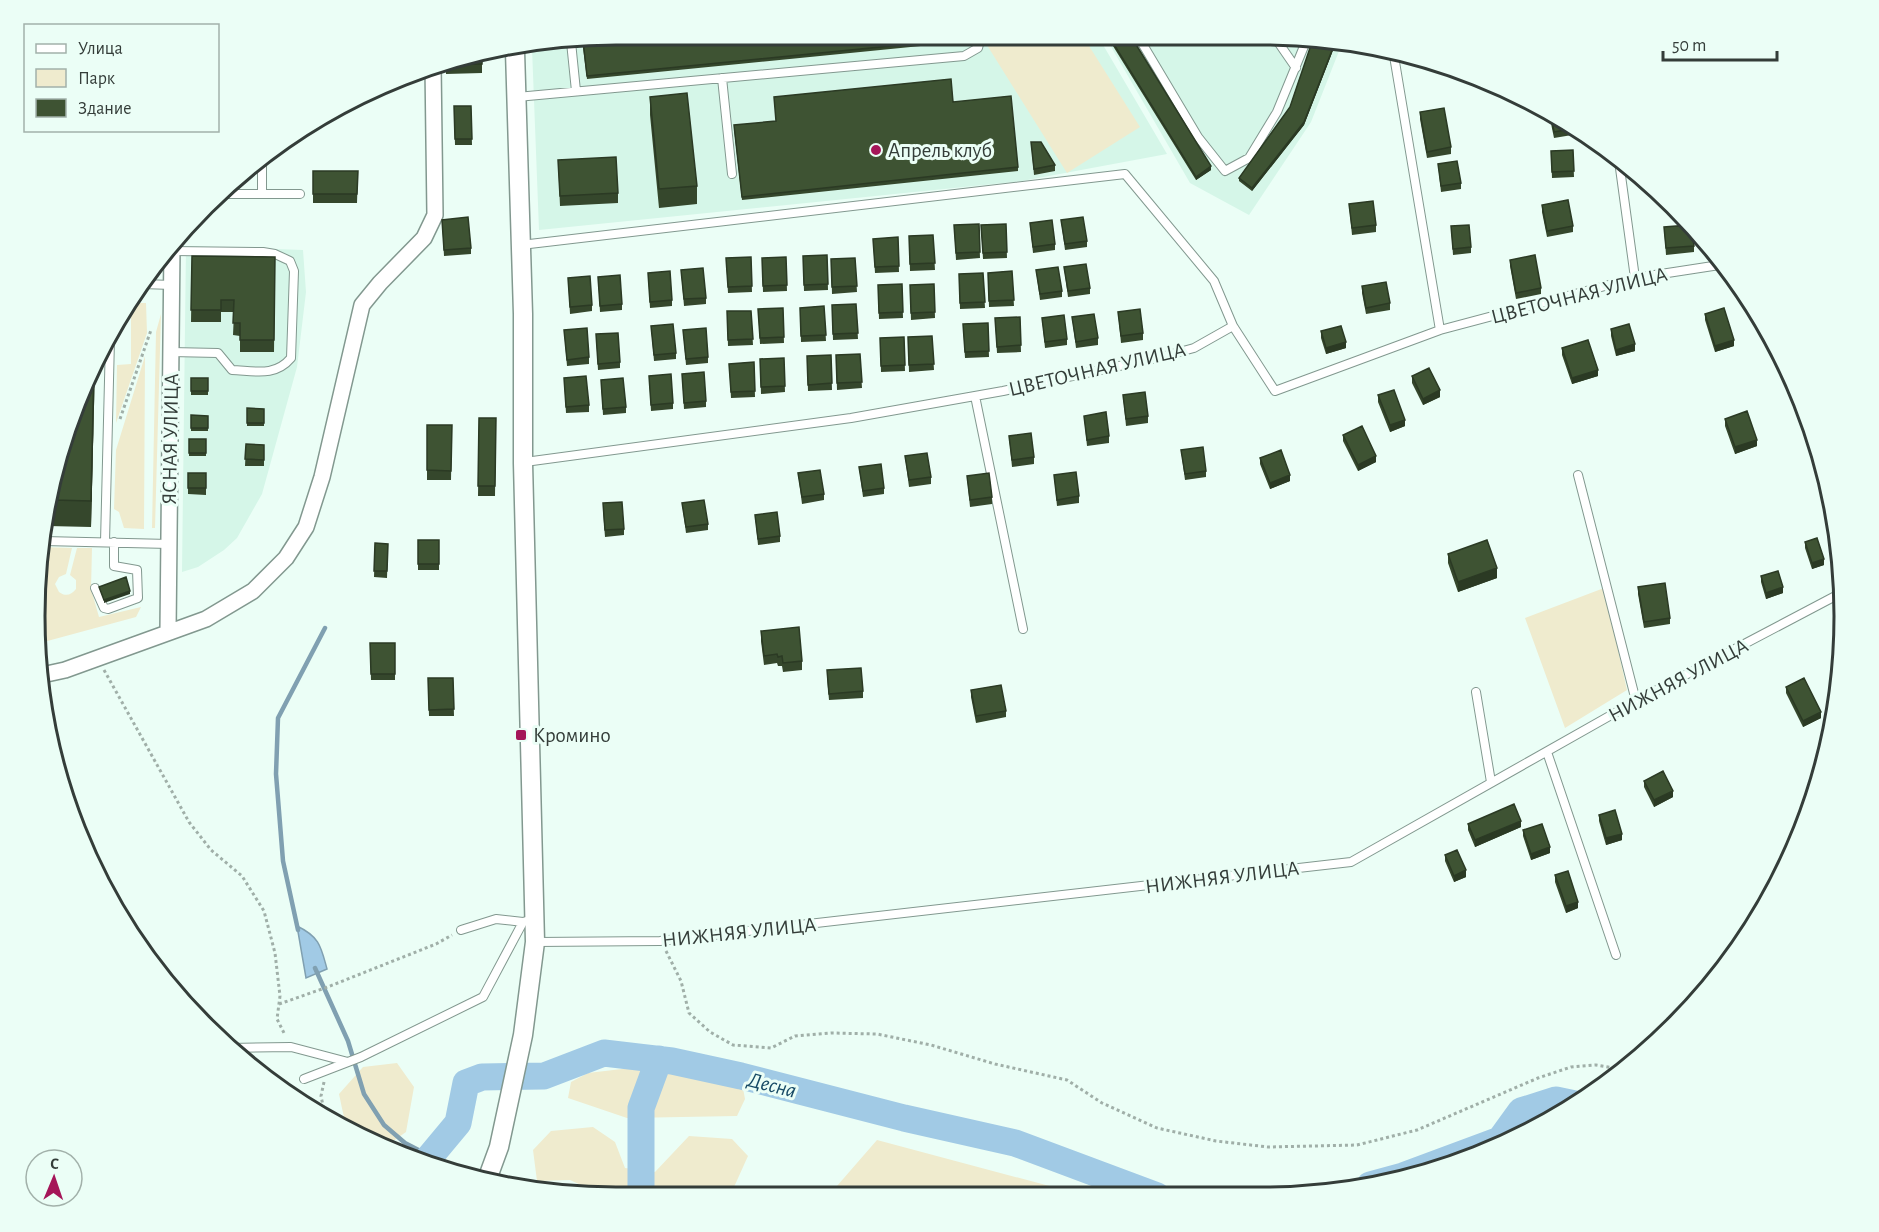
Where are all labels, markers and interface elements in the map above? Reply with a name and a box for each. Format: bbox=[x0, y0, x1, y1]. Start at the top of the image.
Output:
legend bbox=[24, 24, 219, 132]
scale bar bbox=[1663, 24, 1777, 62]
text: 50 m bbox=[1672, 37, 1706, 55]
text: Улица bbox=[78, 40, 123, 58]
text: Парк bbox=[78, 70, 116, 88]
text: Здание bbox=[78, 100, 132, 118]
place label: Апрель клуб bbox=[888, 140, 992, 161]
marker: Апрель клуб bbox=[869, 143, 883, 157]
street label: ЦВЕТОЧНАЯ УЛИЦА bbox=[1489, 263, 1669, 328]
street label: ЦВЕТОЧНАЯ УЛИЦА bbox=[1007, 339, 1188, 400]
street label: ЯСНАЯ УЛИЦА bbox=[159, 373, 182, 505]
street label: НИЖНЯЯ УЛИЦА bbox=[1605, 635, 1752, 726]
place label: Кромино bbox=[533, 725, 611, 746]
marker: Кромино bbox=[514, 728, 528, 742]
street label: НИЖНЯЯ УЛИЦА bbox=[1144, 858, 1300, 897]
street label: НИЖНЯЯ УЛИЦА bbox=[661, 914, 817, 951]
water label: Десна bbox=[744, 1068, 798, 1102]
north arrow bbox=[24, 1148, 84, 1208]
text: С bbox=[50, 1156, 59, 1172]

